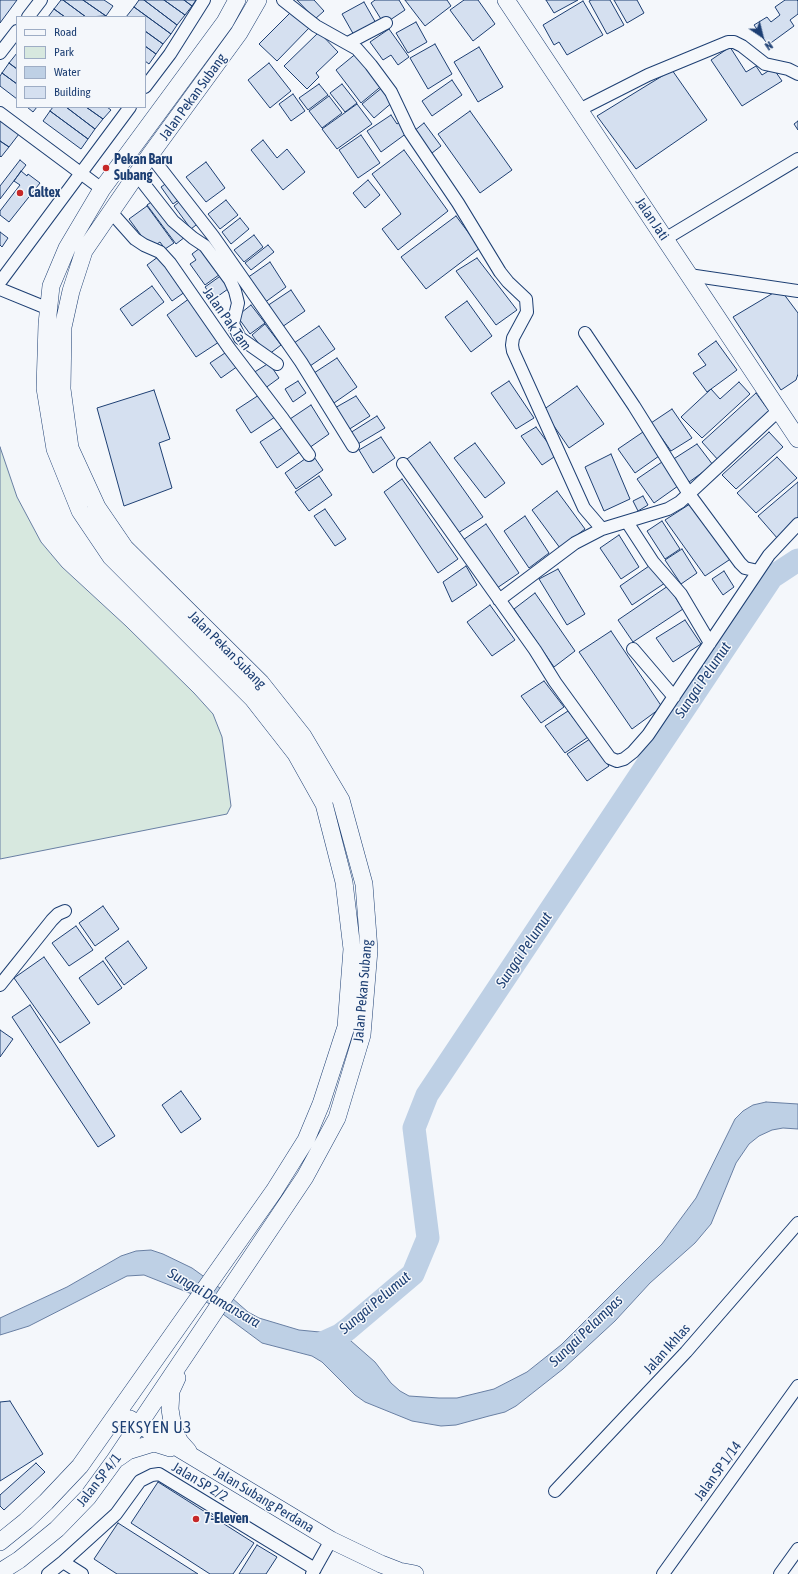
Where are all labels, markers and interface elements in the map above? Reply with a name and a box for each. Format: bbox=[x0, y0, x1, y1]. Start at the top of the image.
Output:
legend bbox=[16, 16, 146, 108]
north arrow bbox=[742, 16, 782, 56]
text: Road bbox=[54, 25, 77, 39]
text: N bbox=[763, 39, 775, 53]
text: Park bbox=[54, 45, 74, 59]
street label: Jalan Pekan Subang bbox=[156, 50, 230, 144]
text: Water bbox=[54, 65, 80, 79]
text: Building bbox=[54, 85, 91, 99]
place label: Pekan Baru Subang bbox=[114, 152, 172, 184]
marker: Pekan Baru Subang bbox=[101, 163, 111, 173]
place label: Caltex bbox=[28, 185, 60, 201]
marker: Caltex bbox=[15, 188, 25, 198]
street label: Jalan Jati bbox=[632, 194, 672, 244]
street label: Jalan Pak Tam bbox=[199, 284, 255, 354]
street label: Jalan Pekan Subang bbox=[185, 608, 269, 692]
water label: Sungai Pelumut bbox=[671, 639, 735, 721]
water label: Sungai Pelumut bbox=[492, 909, 556, 991]
street label: Jalan Pekan Subang bbox=[350, 939, 376, 1043]
water label: Sungai Damansara bbox=[165, 1264, 263, 1332]
water label: Sungai Pelumut bbox=[336, 1268, 414, 1338]
water label: Sungai Pelampas bbox=[546, 1292, 626, 1370]
street label: Jalan Ikhlas bbox=[640, 1320, 694, 1378]
district label: SEKSYEN U3 bbox=[112, 1418, 192, 1438]
street label: Jalan SP 1/14 bbox=[691, 1438, 745, 1504]
street label: Jalan SP 4/1 bbox=[73, 1450, 125, 1510]
street label: Jalan SP 2/2 bbox=[169, 1459, 231, 1505]
street label: Jalan Subang Perdana bbox=[211, 1463, 317, 1537]
place label: 7-Eleven bbox=[204, 1511, 249, 1527]
marker: 7-Eleven bbox=[191, 1514, 201, 1524]

